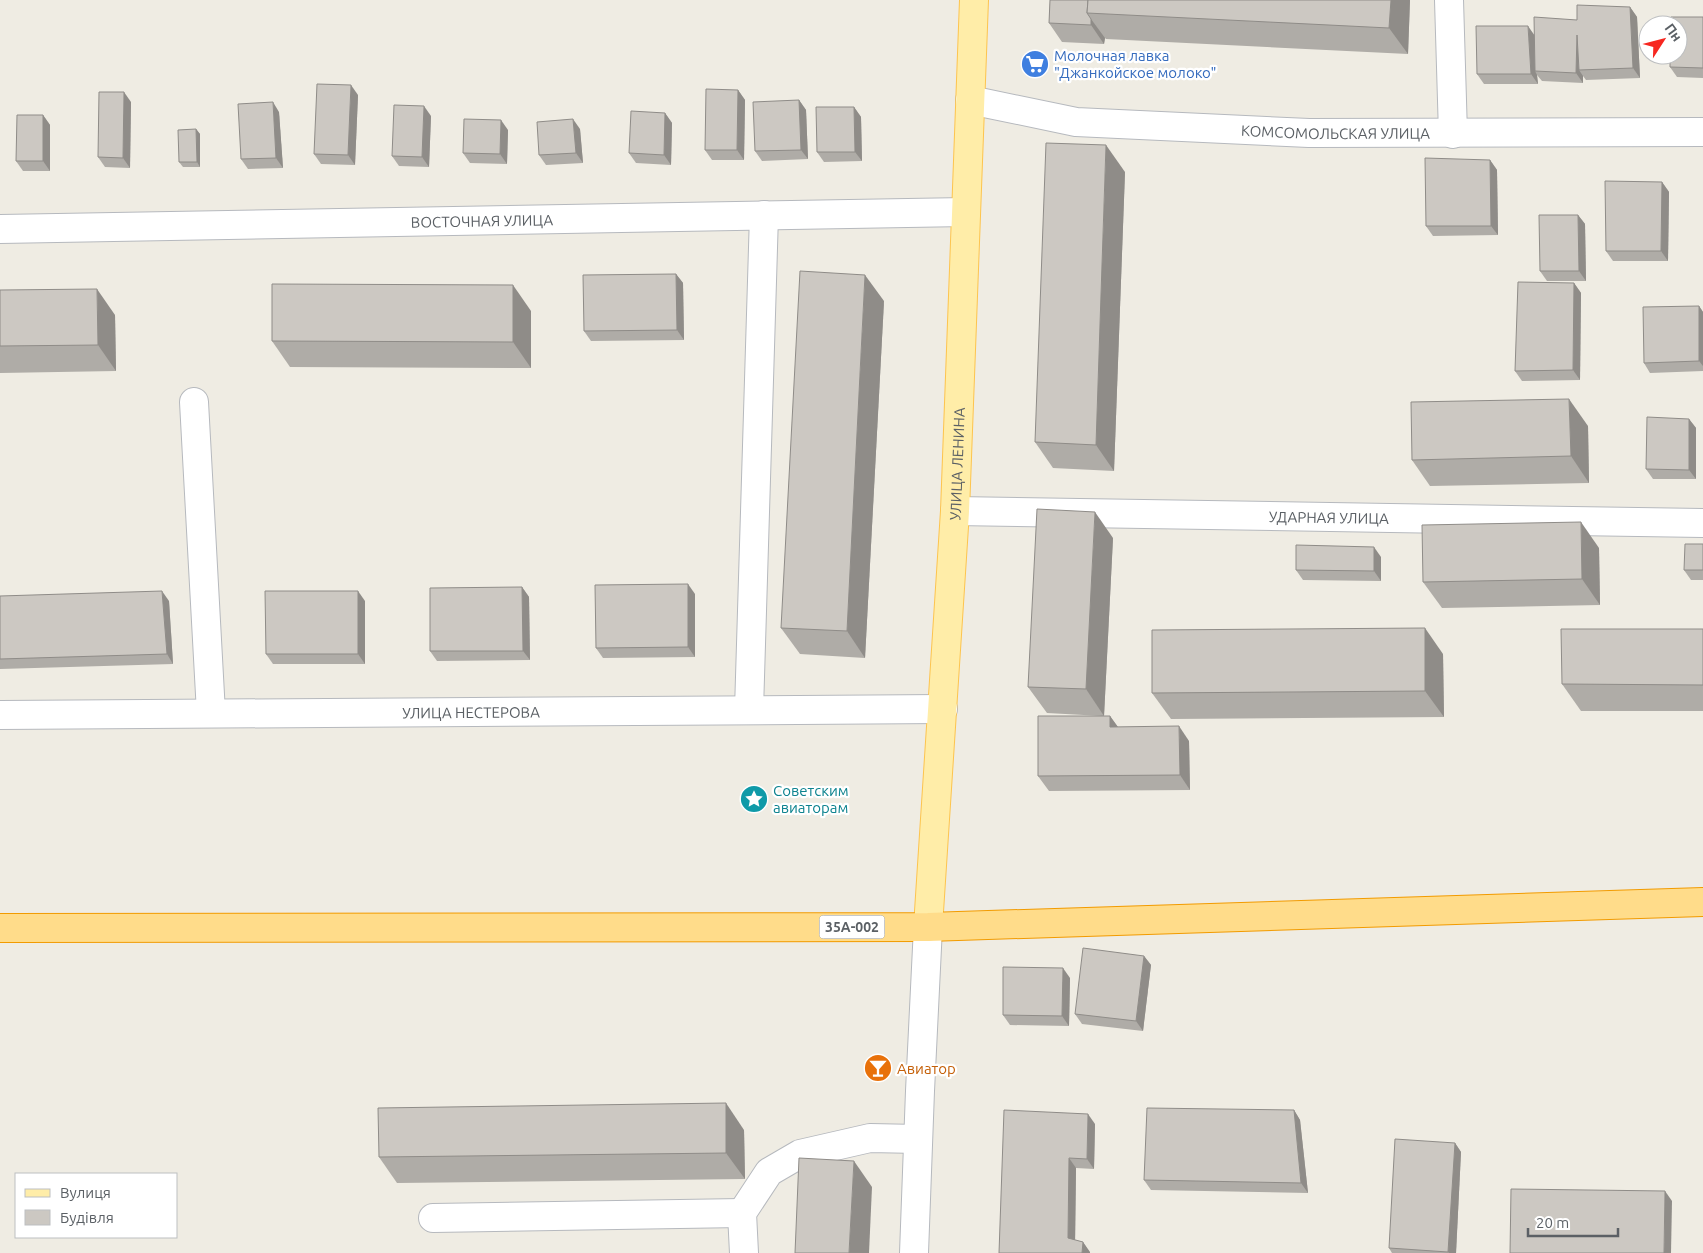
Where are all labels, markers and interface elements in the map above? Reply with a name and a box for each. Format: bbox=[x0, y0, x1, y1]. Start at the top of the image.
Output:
north arrow bbox=[1638, 15, 1688, 65]
text: Пн bbox=[1662, 20, 1685, 44]
place label: Молочная лавка "Джанкойское молоко" bbox=[1054, 47, 1217, 81]
supermarket icon: Молочная лавка "Джанкойское молоко" bbox=[1020, 49, 1050, 79]
street label: КОМСОМОЛЬСКАЯ УЛИЦА bbox=[1241, 121, 1430, 142]
street label: ВОСТОЧНАЯ УЛИЦА bbox=[411, 211, 553, 230]
street label: УЛИЦА ЛЕНИНА bbox=[946, 407, 967, 521]
street label: УДАРНАЯ УЛИЦА bbox=[1269, 508, 1389, 526]
street label: УЛИЦА НЕСТЕРОВА bbox=[402, 703, 540, 721]
place label: Советским авиаторам bbox=[773, 782, 849, 816]
place icon: Советским авиаторам bbox=[739, 784, 769, 814]
road number: 35А-002 bbox=[820, 916, 884, 939]
bar icon: Авиатор bbox=[863, 1053, 893, 1083]
place label: Авиатор bbox=[897, 1060, 956, 1077]
legend bbox=[15, 1173, 178, 1238]
text: Вулиця bbox=[60, 1184, 111, 1201]
scale bar bbox=[1528, 1206, 1618, 1238]
text: Будівля bbox=[60, 1209, 114, 1226]
text: 20 m bbox=[1536, 1214, 1569, 1231]

